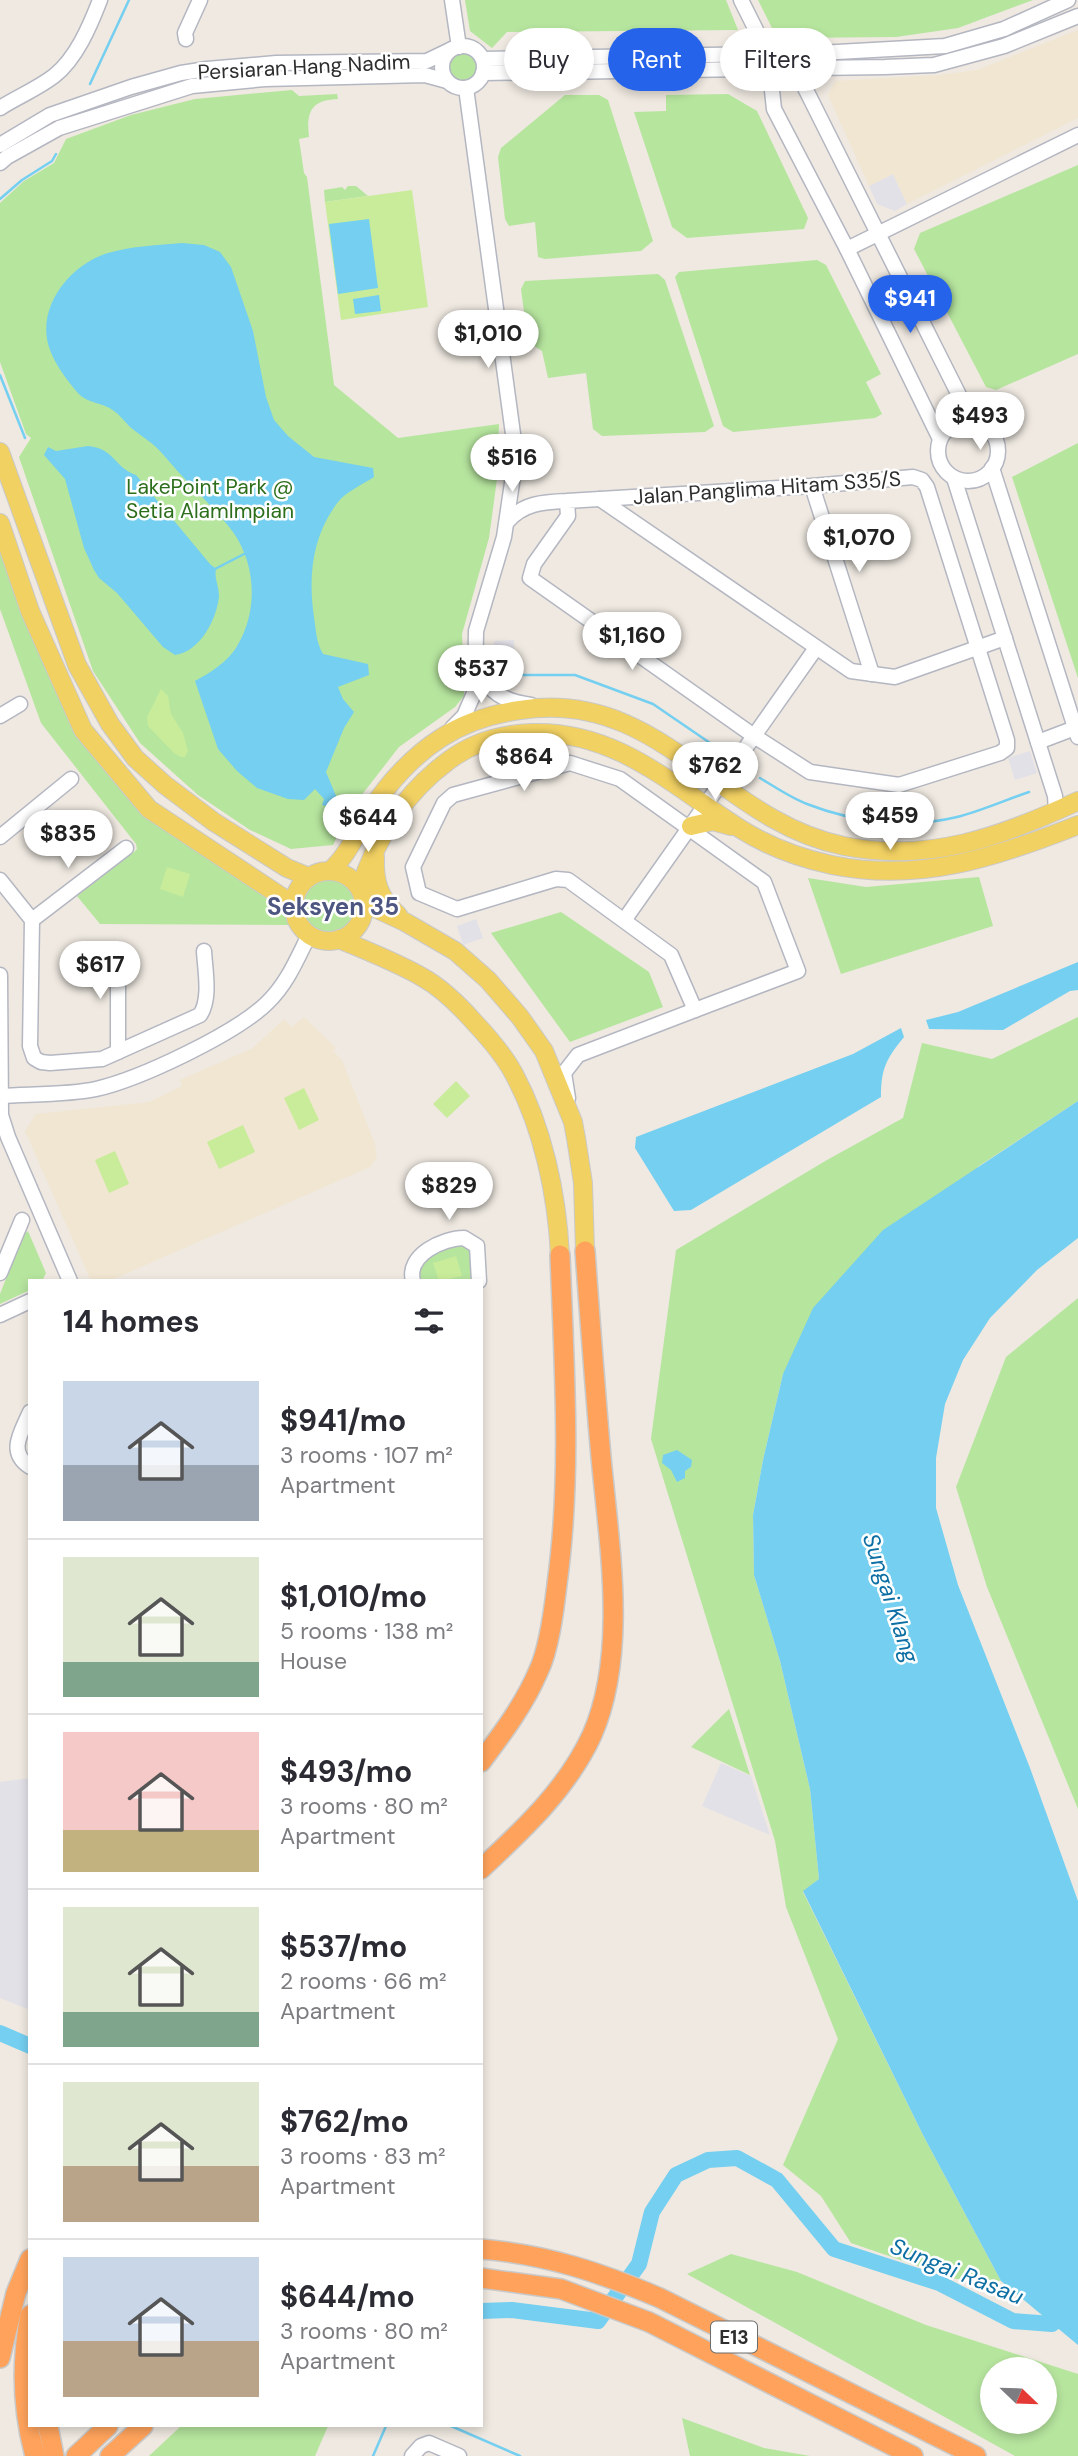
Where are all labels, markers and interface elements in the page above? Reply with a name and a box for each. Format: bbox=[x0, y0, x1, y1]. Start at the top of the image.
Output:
chip: Buy bbox=[504, 28, 594, 91]
chip: Rent bbox=[608, 28, 706, 91]
chip: Filters bbox=[720, 28, 836, 91]
street label: Persiaran Hang Nadim bbox=[197, 47, 411, 87]
pin: $941 bbox=[869, 276, 951, 335]
text: $941 bbox=[884, 283, 936, 313]
pin: $1,010 bbox=[431, 310, 545, 370]
text: $1,010 bbox=[454, 318, 522, 348]
pin: $493 bbox=[939, 392, 1021, 452]
text: $493 bbox=[951, 400, 1009, 430]
pin: $516 bbox=[471, 434, 553, 494]
text: $516 bbox=[486, 442, 538, 472]
street label: Jalan Panglima Hitam S35/S bbox=[632, 465, 902, 511]
park label: LakePoint Park @ Setia AlamImpian bbox=[126, 473, 294, 525]
pin: $1,070 bbox=[802, 514, 916, 574]
text: $1,070 bbox=[823, 522, 895, 552]
pin: $1,160 bbox=[575, 612, 689, 672]
text: $1,160 bbox=[598, 620, 666, 650]
pin: $537 bbox=[440, 646, 522, 705]
text: $537 bbox=[454, 653, 508, 683]
pin: $864 bbox=[483, 734, 565, 793]
text: $864 bbox=[495, 741, 553, 771]
pin: $762 bbox=[674, 742, 756, 802]
text: $762 bbox=[688, 750, 742, 780]
pin: $459 bbox=[849, 792, 931, 852]
pin: $644 bbox=[327, 794, 409, 854]
text: $459 bbox=[861, 800, 919, 830]
text: $644 bbox=[339, 802, 397, 832]
pin: $835 bbox=[27, 810, 109, 870]
text: $835 bbox=[40, 818, 96, 848]
district label: Seksyen 35 bbox=[267, 891, 399, 922]
pin: $617 bbox=[59, 942, 141, 1001]
text: $617 bbox=[75, 949, 125, 979]
pin: $829 bbox=[408, 1162, 490, 1222]
text: $829 bbox=[421, 1170, 477, 1200]
text: 14 homes bbox=[63, 1302, 200, 1341]
icon: filters bbox=[410, 1302, 448, 1340]
text: $941/mo bbox=[280, 1401, 406, 1440]
icon: home bbox=[119, 1409, 203, 1493]
text: 3 rooms · 107 m² bbox=[280, 1440, 453, 1470]
text: Apartment bbox=[280, 1470, 395, 1500]
water label: Sungai Klang bbox=[856, 1529, 926, 1668]
text: $1,010/mo bbox=[280, 1577, 427, 1616]
icon: home bbox=[119, 1585, 203, 1669]
text: 5 rooms · 138 m² bbox=[280, 1616, 453, 1646]
text: House bbox=[280, 1646, 347, 1676]
text: $493/mo bbox=[280, 1752, 412, 1791]
icon: home bbox=[119, 1760, 203, 1844]
text: 3 rooms · 80 m² bbox=[280, 1791, 448, 1821]
text: Apartment bbox=[280, 1821, 395, 1851]
text: $537/mo bbox=[280, 1927, 407, 1966]
icon: home bbox=[119, 1935, 203, 2019]
text: 2 rooms · 66 m² bbox=[280, 1966, 447, 1996]
text: Apartment bbox=[280, 1996, 395, 2026]
text: $762/mo bbox=[280, 2102, 409, 2141]
icon: home bbox=[119, 2110, 203, 2194]
text: 3 rooms · 83 m² bbox=[280, 2141, 446, 2171]
text: Apartment bbox=[280, 2171, 395, 2201]
water label: Sungai Rasau bbox=[886, 2231, 1028, 2311]
text: $644/mo bbox=[280, 2277, 415, 2316]
icon: home bbox=[119, 2285, 203, 2369]
text: 3 rooms · 80 m² bbox=[280, 2316, 448, 2346]
road number: E13 bbox=[711, 2322, 757, 2352]
text: Apartment bbox=[280, 2346, 395, 2376]
north arrow bbox=[980, 2357, 1057, 2434]
map controls bbox=[980, 2357, 1057, 2434]

